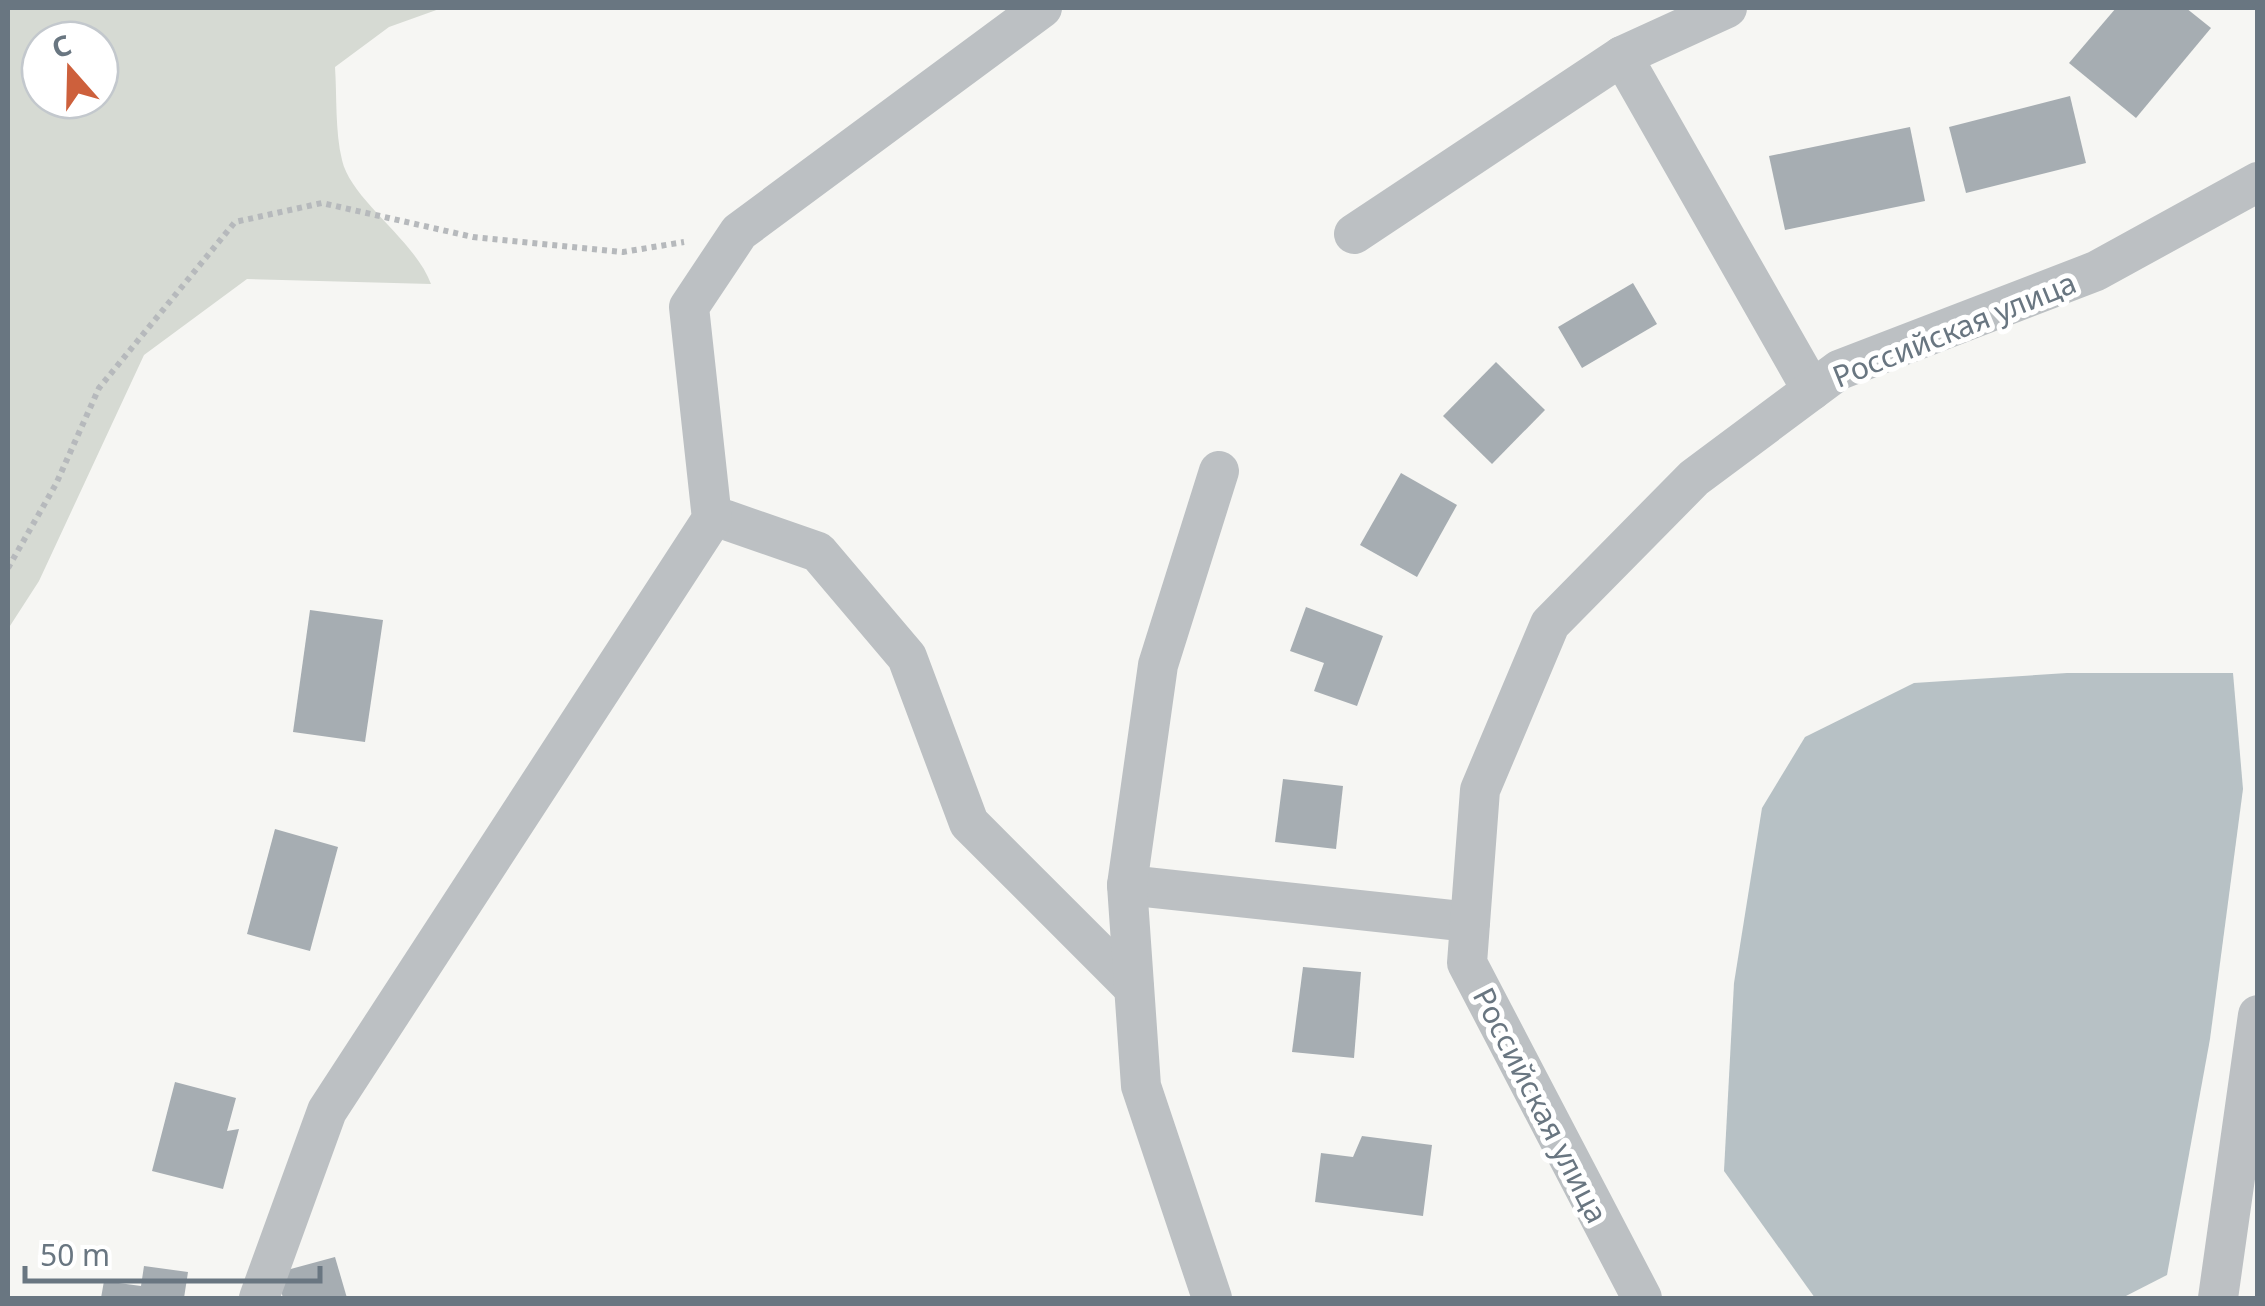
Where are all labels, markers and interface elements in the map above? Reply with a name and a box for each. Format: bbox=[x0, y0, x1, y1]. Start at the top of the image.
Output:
north arrow bbox=[20, 20, 120, 120]
text: С bbox=[46, 25, 76, 67]
street label: Российская улица bbox=[1826, 261, 2082, 397]
street label: Российская улица bbox=[1464, 980, 1618, 1230]
scale bar bbox=[25, 1221, 320, 1283]
text: 50 m bbox=[40, 1234, 110, 1275]

